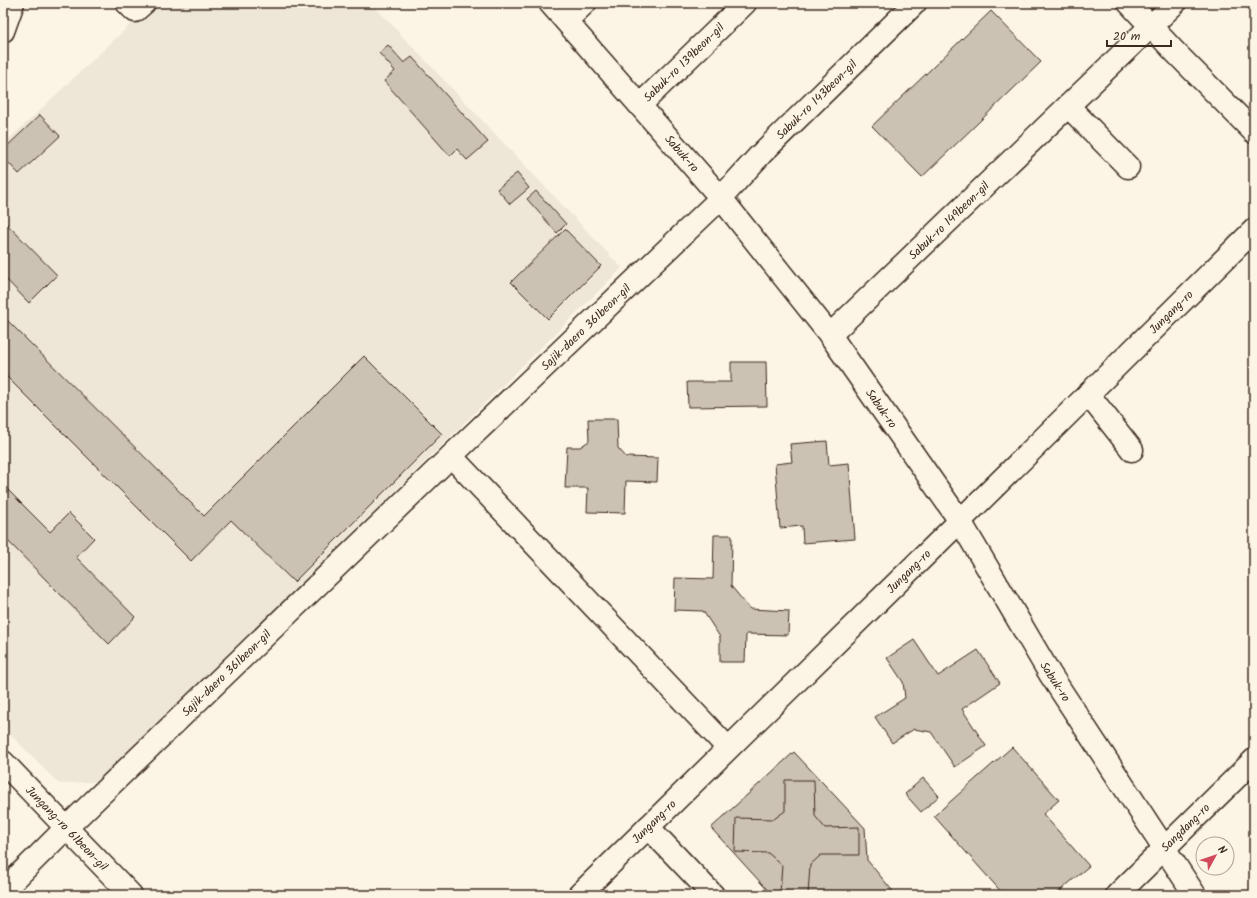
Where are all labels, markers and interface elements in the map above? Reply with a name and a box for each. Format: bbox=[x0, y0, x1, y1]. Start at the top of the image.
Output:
street label: Sabuk-ro 139beon-gil bbox=[639, 19, 729, 107]
scale bar bbox=[1107, 22, 1171, 48]
text: 20 m bbox=[1113, 27, 1141, 46]
street label: Sabuk-ro 143beon-gil bbox=[772, 56, 862, 144]
street label: Sabuk-ro bbox=[660, 131, 703, 177]
street label: Sabuk-ro 149beon-gil bbox=[904, 177, 994, 265]
street label: Sajik-daero 361beon-gil bbox=[537, 280, 636, 375]
street label: Jungang-ro bbox=[1145, 286, 1198, 339]
street label: Sabuk-ro bbox=[860, 385, 901, 432]
street label: Jungang-ro bbox=[882, 545, 936, 598]
street label: Sajik-daero 361beon-gil bbox=[178, 626, 276, 721]
street label: Sabuk-ro bbox=[1035, 658, 1075, 706]
street label: Jungang-ro 61beon-gil bbox=[21, 782, 112, 876]
street label: Jungang-ro bbox=[628, 795, 681, 848]
street label: Sangdang-ro bbox=[1157, 799, 1215, 857]
north arrow bbox=[1195, 836, 1235, 876]
text: N bbox=[1213, 842, 1231, 859]

